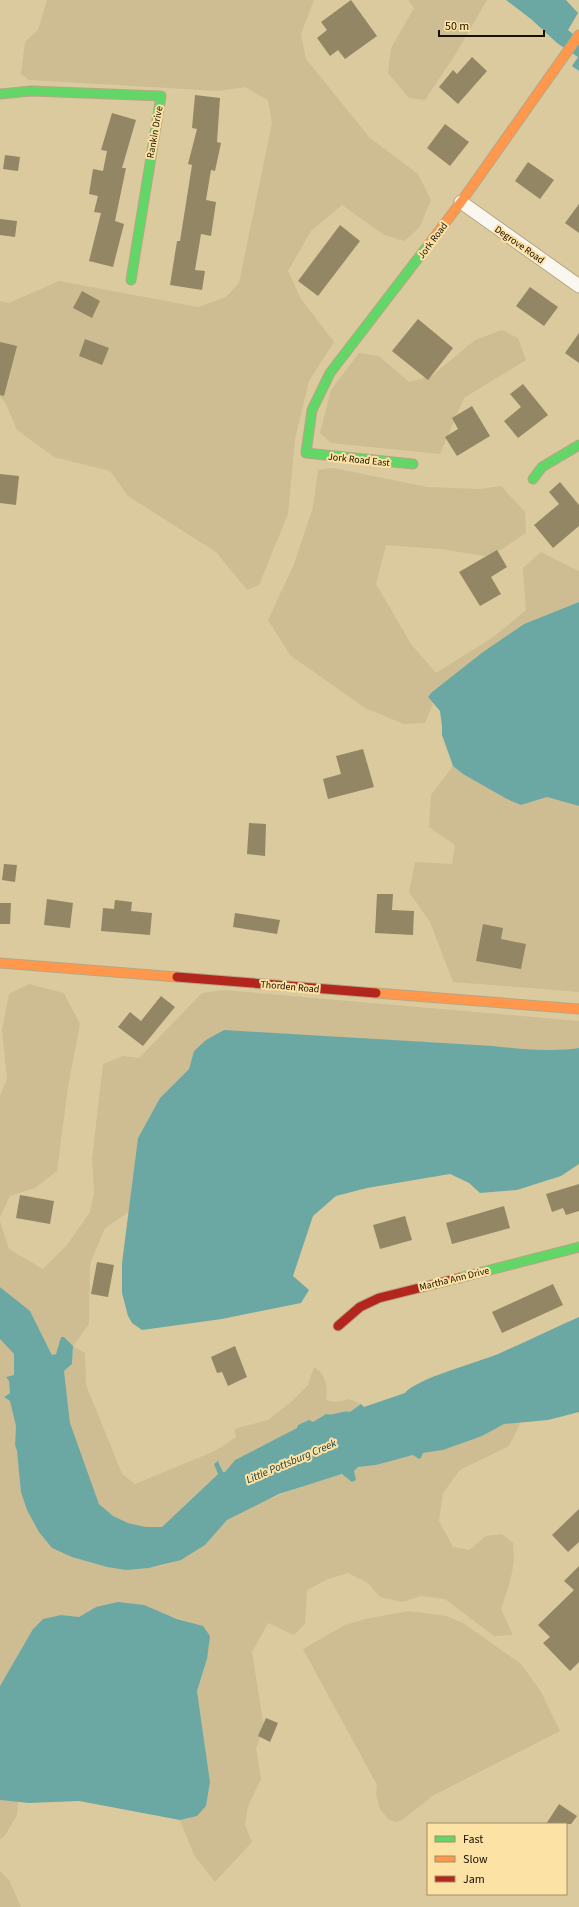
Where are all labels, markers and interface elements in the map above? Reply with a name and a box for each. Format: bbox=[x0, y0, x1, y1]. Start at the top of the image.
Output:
scale bar bbox=[439, 12, 544, 38]
text: 50 m bbox=[445, 18, 469, 35]
street label: Rankin Drive bbox=[144, 105, 166, 159]
street label: Jork Road bbox=[415, 220, 451, 262]
street label: Degrove Road bbox=[492, 222, 547, 267]
street label: Jork Road East bbox=[327, 450, 391, 470]
street label: Thorden Road bbox=[260, 977, 320, 997]
street label: Martha Ann Drive bbox=[418, 1263, 491, 1294]
water label: Little Pottsburg Creek bbox=[244, 1435, 339, 1487]
legend bbox=[427, 1823, 567, 1895]
text: Fast bbox=[463, 1831, 483, 1848]
text: Slow bbox=[463, 1851, 488, 1868]
text: Jam bbox=[463, 1871, 485, 1888]

